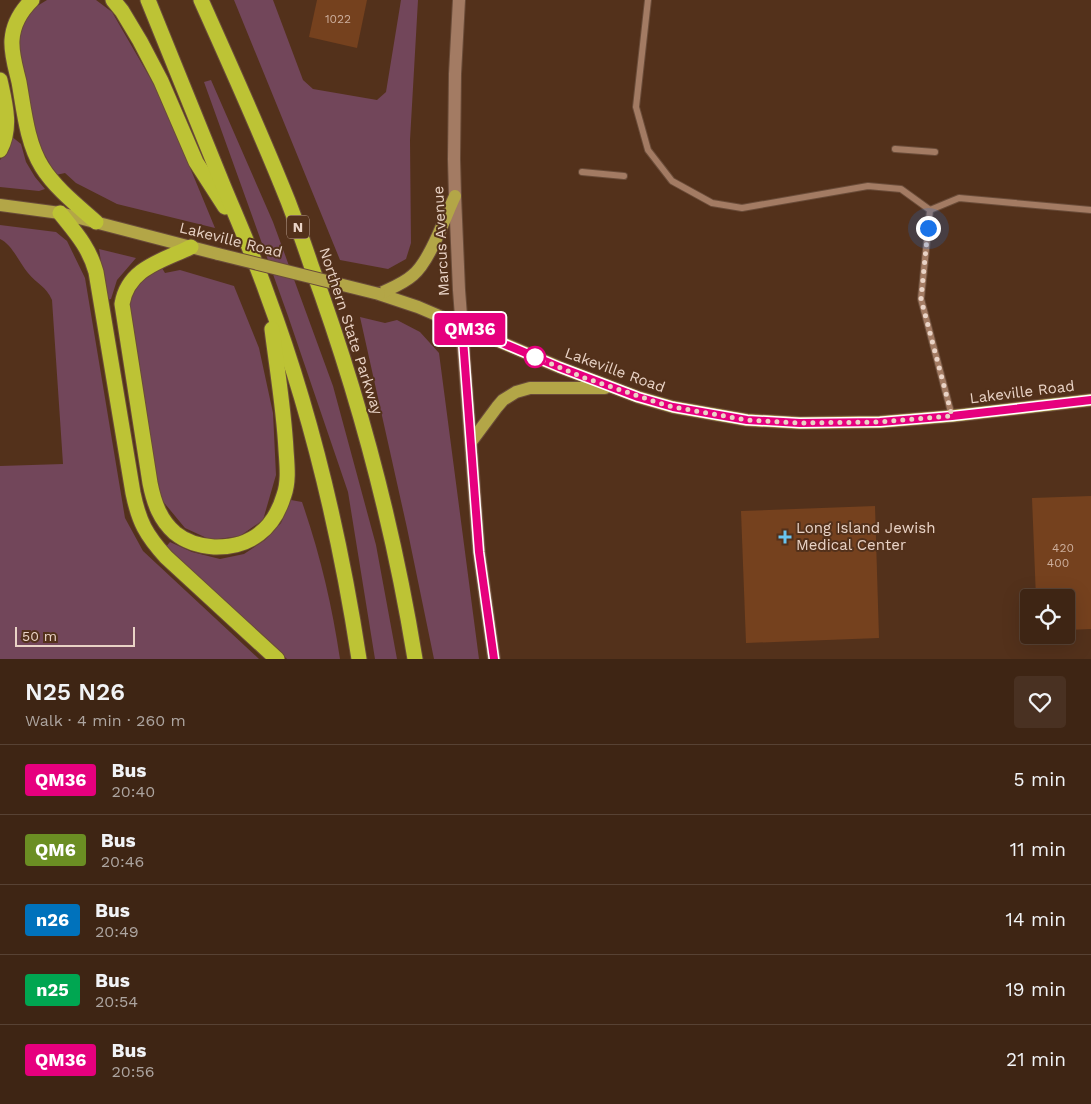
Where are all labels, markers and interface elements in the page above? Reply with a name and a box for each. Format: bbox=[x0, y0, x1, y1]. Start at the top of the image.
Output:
house number: 1022 bbox=[325, 12, 351, 26]
street label: Marcus Avenue bbox=[429, 185, 453, 297]
road number: N bbox=[287, 216, 309, 238]
your location bbox=[916, 216, 941, 241]
street label: Lakeville Road bbox=[178, 219, 284, 261]
street label: Northern State Parkway bbox=[315, 245, 387, 417]
line badge: QM36 bbox=[435, 313, 505, 345]
text: QM36 bbox=[444, 318, 496, 339]
street label: Lakeville Road bbox=[562, 344, 668, 396]
unlabelled marker bbox=[524, 346, 546, 368]
street label: Lakeville Road bbox=[969, 377, 1075, 407]
place label: Long Island Jewish Medical Center bbox=[796, 519, 935, 554]
marker: Long Island Jewish Medical Center bbox=[778, 530, 792, 544]
house number: 420 bbox=[1052, 541, 1074, 555]
house number: 400 bbox=[1047, 556, 1069, 570]
map controls bbox=[1020, 589, 1075, 644]
button: locate bbox=[1020, 589, 1075, 644]
scale bar bbox=[15, 624, 135, 647]
text: 50 m bbox=[22, 628, 57, 644]
button: heart bbox=[1014, 676, 1066, 728]
text: N25 N26 bbox=[25, 678, 125, 706]
text: Walk · 4 min · 260 m bbox=[25, 711, 186, 730]
text: Bus bbox=[111, 759, 146, 782]
text: 5 min bbox=[1014, 768, 1066, 791]
text: QM36 bbox=[35, 769, 86, 790]
text: 20:40 bbox=[111, 782, 155, 801]
text: Bus bbox=[101, 829, 136, 852]
text: 11 min bbox=[1010, 838, 1066, 861]
text: QM6 bbox=[35, 839, 76, 860]
text: 20:46 bbox=[101, 852, 144, 871]
text: Bus bbox=[95, 899, 130, 922]
text: 14 min bbox=[1006, 908, 1066, 931]
text: n26 bbox=[36, 909, 69, 930]
text: 20:49 bbox=[95, 922, 139, 941]
text: Bus bbox=[95, 969, 130, 992]
text: 19 min bbox=[1005, 978, 1066, 1001]
text: n25 bbox=[36, 979, 69, 1000]
text: 20:54 bbox=[95, 992, 138, 1011]
text: Bus bbox=[111, 1039, 146, 1062]
text: 21 min bbox=[1006, 1048, 1066, 1071]
text: QM36 bbox=[35, 1049, 86, 1070]
text: 20:56 bbox=[111, 1062, 154, 1081]

